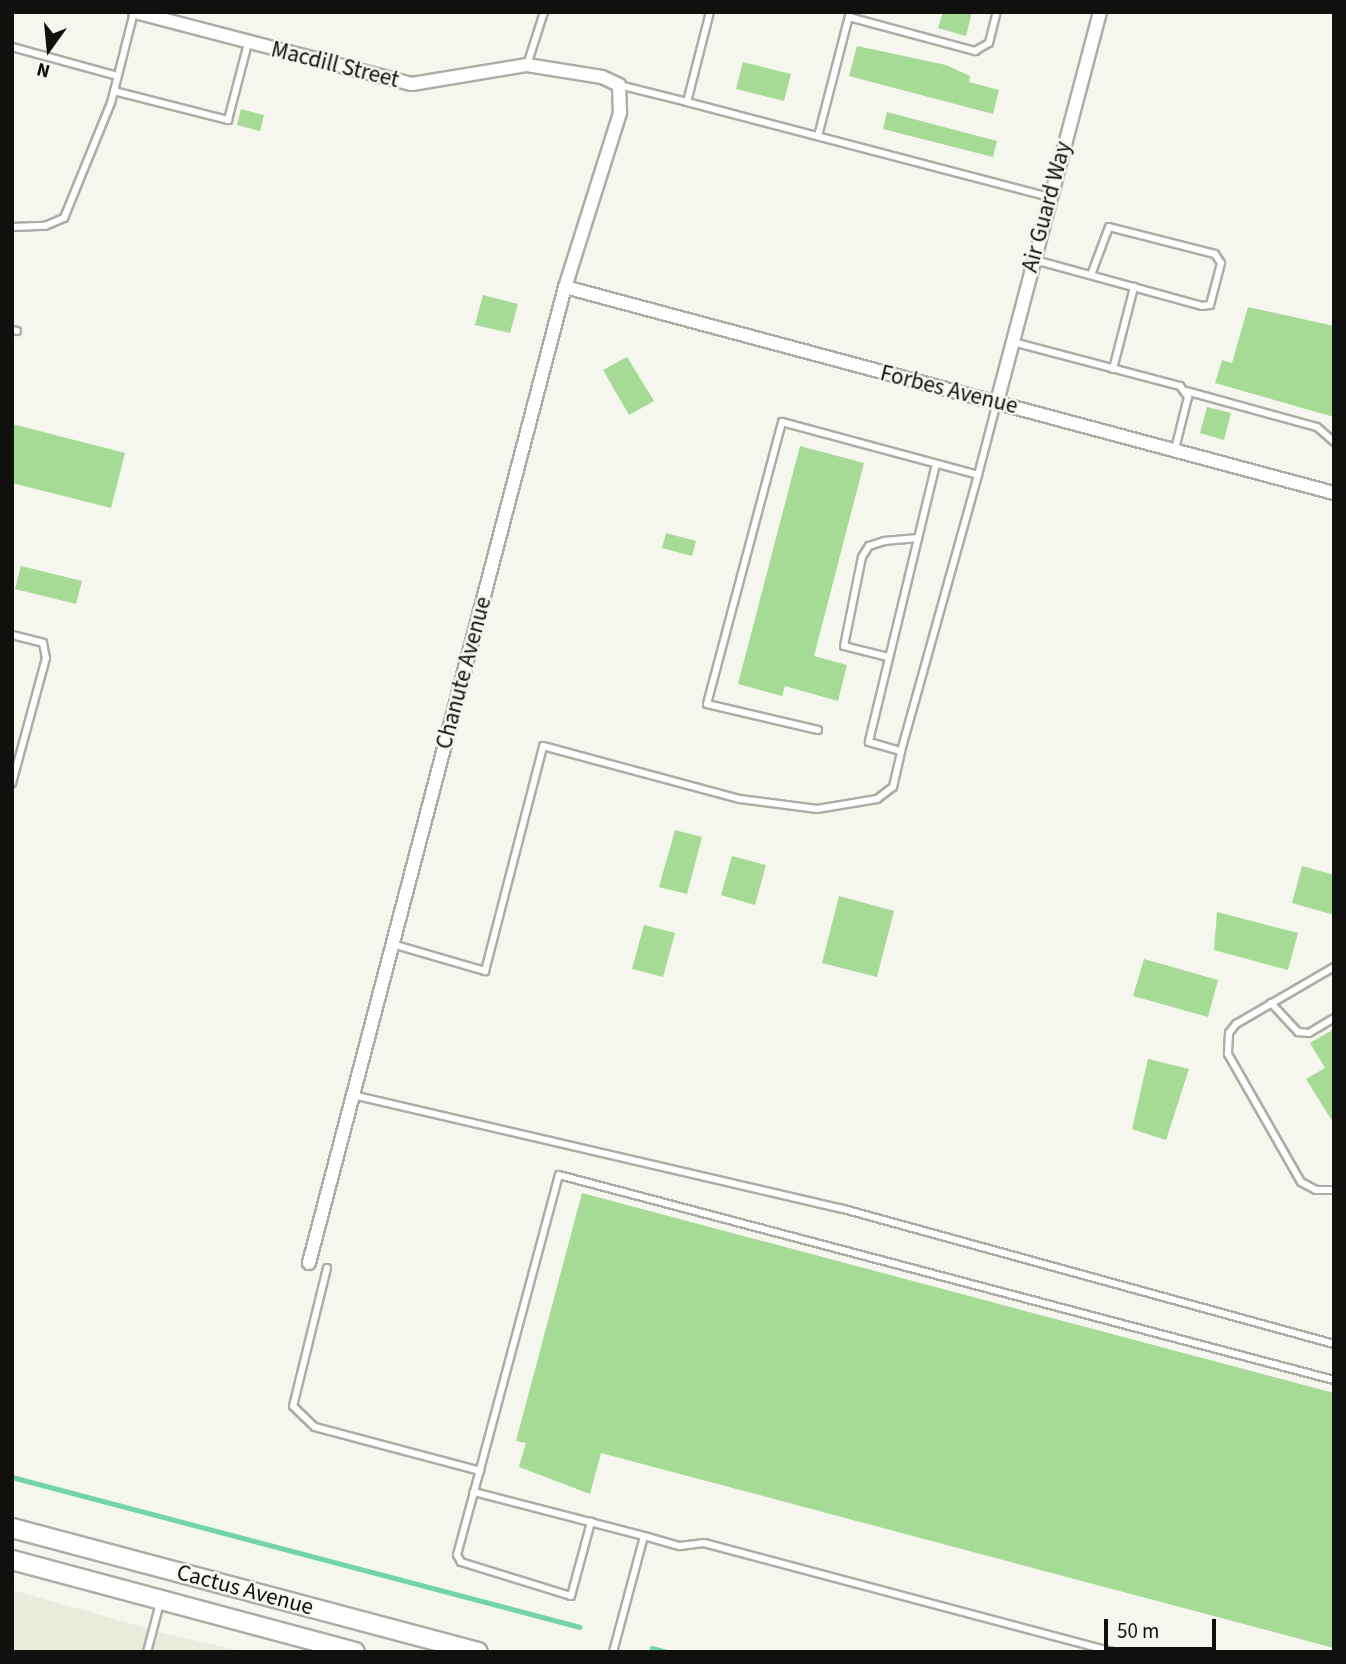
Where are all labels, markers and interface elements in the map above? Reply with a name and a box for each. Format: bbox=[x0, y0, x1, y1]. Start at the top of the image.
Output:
north arrow bbox=[14, 14, 84, 84]
street label: Macdill Street bbox=[268, 36, 402, 94]
text: N bbox=[34, 55, 53, 84]
street label: Air Guard Way bbox=[1016, 139, 1078, 275]
street label: Forbes Avenue bbox=[877, 360, 1021, 420]
street label: Chanute Avenue bbox=[430, 594, 498, 752]
street label: Cactus Avenue bbox=[174, 1559, 316, 1621]
scale bar bbox=[1108, 1604, 1220, 1648]
text: 50 m bbox=[1117, 1616, 1159, 1646]

